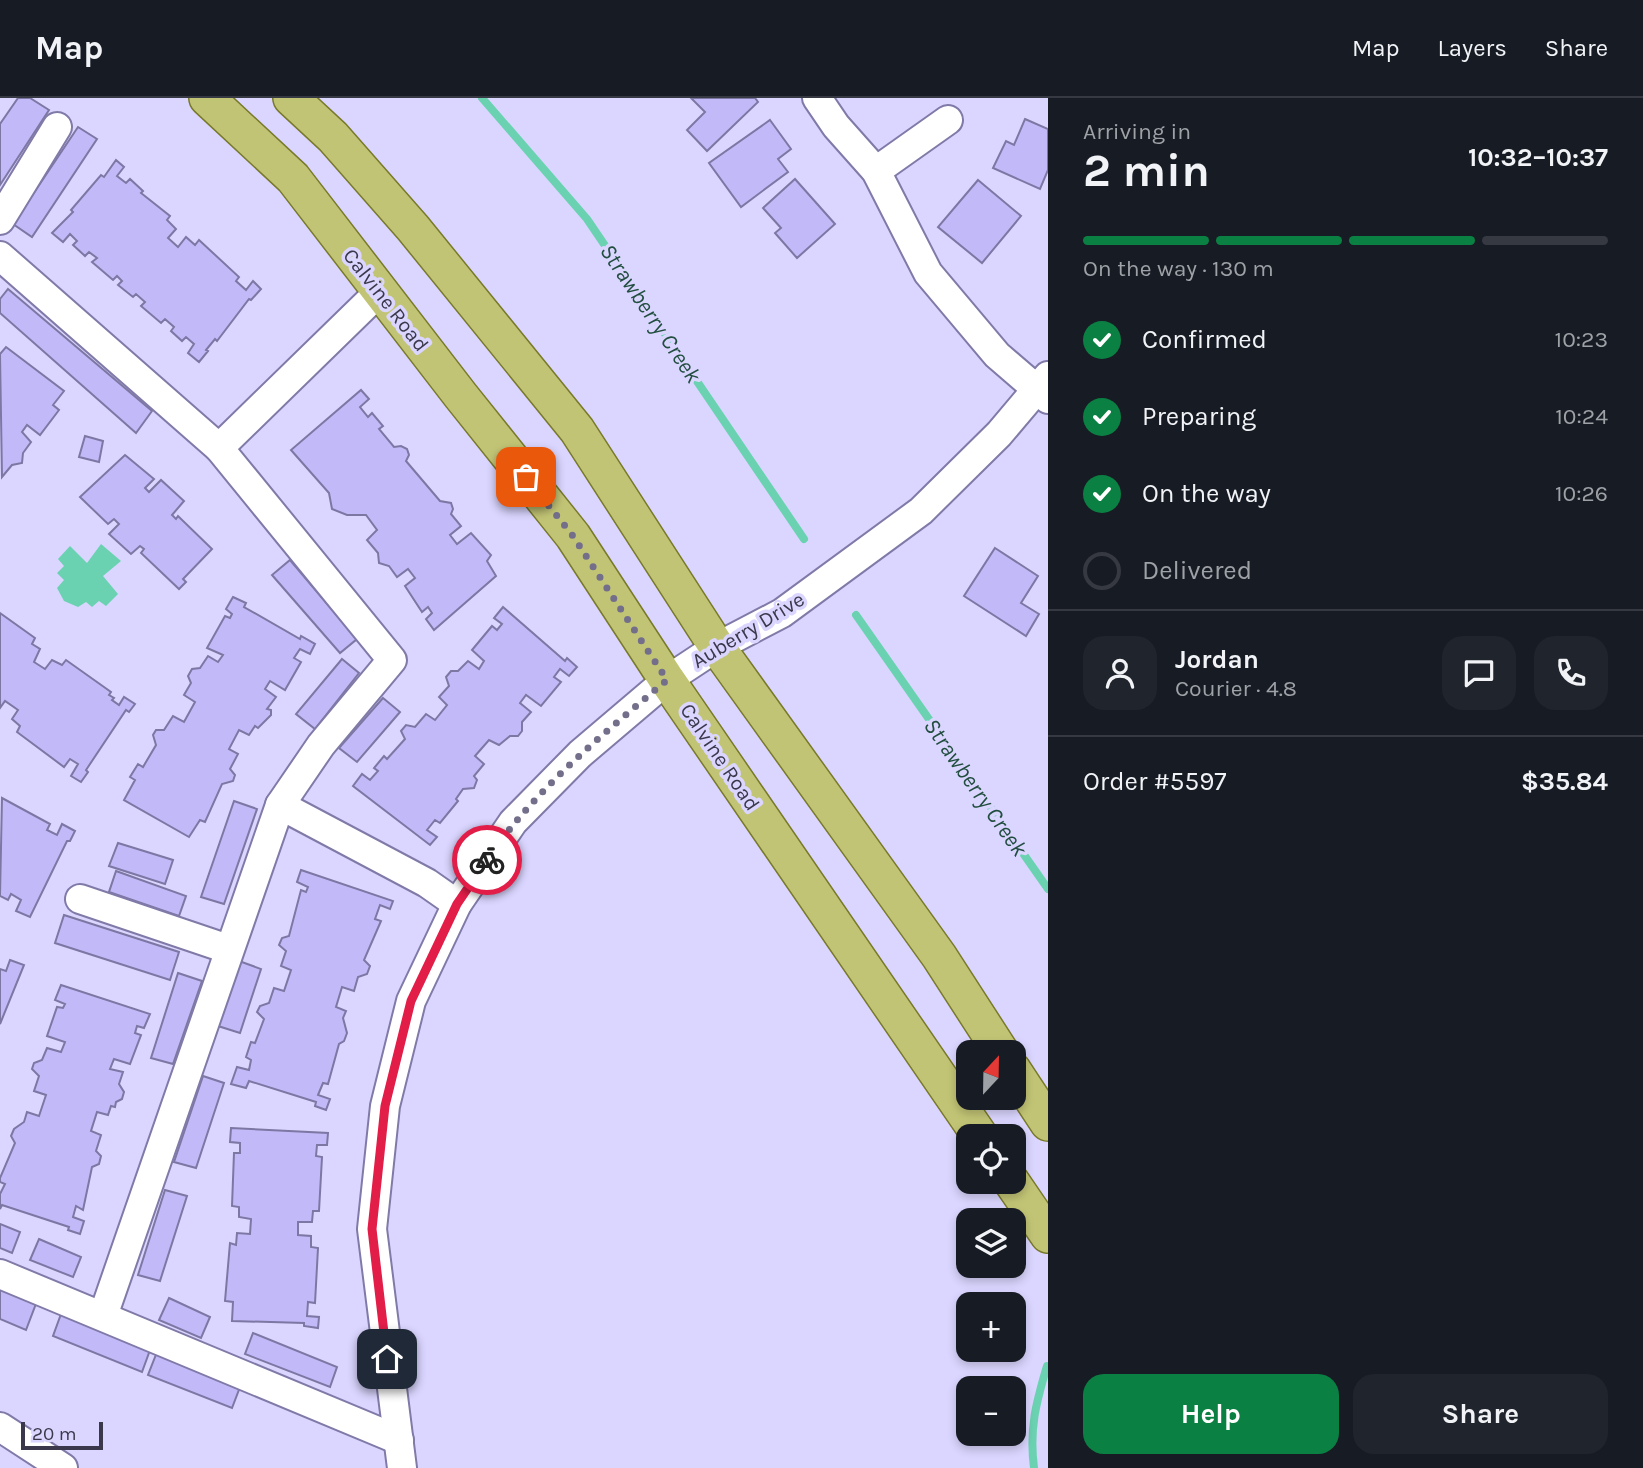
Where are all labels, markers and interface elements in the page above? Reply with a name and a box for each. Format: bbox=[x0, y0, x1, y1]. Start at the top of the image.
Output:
text: Map bbox=[35, 29, 103, 67]
text: Map bbox=[1352, 34, 1400, 62]
text: Layers bbox=[1438, 34, 1507, 62]
text: Share bbox=[1545, 34, 1608, 62]
text: Arriving in bbox=[1083, 118, 1191, 145]
text: 10:32–10:37 bbox=[1468, 142, 1608, 173]
text: 2 min bbox=[1083, 144, 1210, 198]
water label: Strawberry Creek bbox=[594, 239, 707, 388]
street label: Calvine Road bbox=[338, 244, 434, 356]
text: On the way · 130 m bbox=[1083, 255, 1274, 282]
icon: check bbox=[1083, 321, 1121, 359]
text: Confirmed bbox=[1142, 324, 1267, 355]
text: 10:23 bbox=[1555, 326, 1608, 353]
icon: check bbox=[1083, 398, 1121, 436]
text: Preparing bbox=[1142, 401, 1256, 432]
text: 10:24 bbox=[1555, 403, 1608, 430]
pin bbox=[496, 447, 556, 507]
icon: bag bbox=[507, 458, 545, 496]
icon: check bbox=[1083, 475, 1121, 513]
text: On the way bbox=[1142, 478, 1271, 509]
text: 10:26 bbox=[1555, 480, 1608, 507]
text: Delivered bbox=[1142, 555, 1252, 586]
street label: Auberry Drive bbox=[687, 587, 809, 673]
button: person bbox=[1083, 636, 1157, 710]
button: chat bbox=[1442, 636, 1516, 710]
button: phone bbox=[1534, 636, 1608, 710]
text: Jordan bbox=[1175, 644, 1259, 675]
text: Courier · 4.8 bbox=[1175, 675, 1297, 702]
street label: Calvine Road bbox=[675, 699, 765, 815]
water label: Strawberry Creek bbox=[918, 713, 1033, 862]
text: Order #5597 bbox=[1083, 766, 1226, 797]
text: $35.84 bbox=[1521, 766, 1608, 797]
courier bbox=[452, 825, 522, 895]
icon: bike bbox=[468, 841, 506, 879]
north arrow bbox=[956, 1040, 1026, 1110]
map controls bbox=[956, 1040, 1026, 1446]
button: locate bbox=[956, 1124, 1026, 1194]
button: layers bbox=[956, 1208, 1026, 1278]
button: + bbox=[956, 1292, 1026, 1362]
pin bbox=[357, 1329, 417, 1389]
icon: home bbox=[368, 1340, 406, 1378]
button: Help bbox=[1083, 1374, 1339, 1454]
button: Share bbox=[1353, 1374, 1608, 1454]
button: − bbox=[956, 1376, 1026, 1446]
scale bar bbox=[21, 1419, 103, 1451]
text: 20 m bbox=[32, 1423, 77, 1445]

